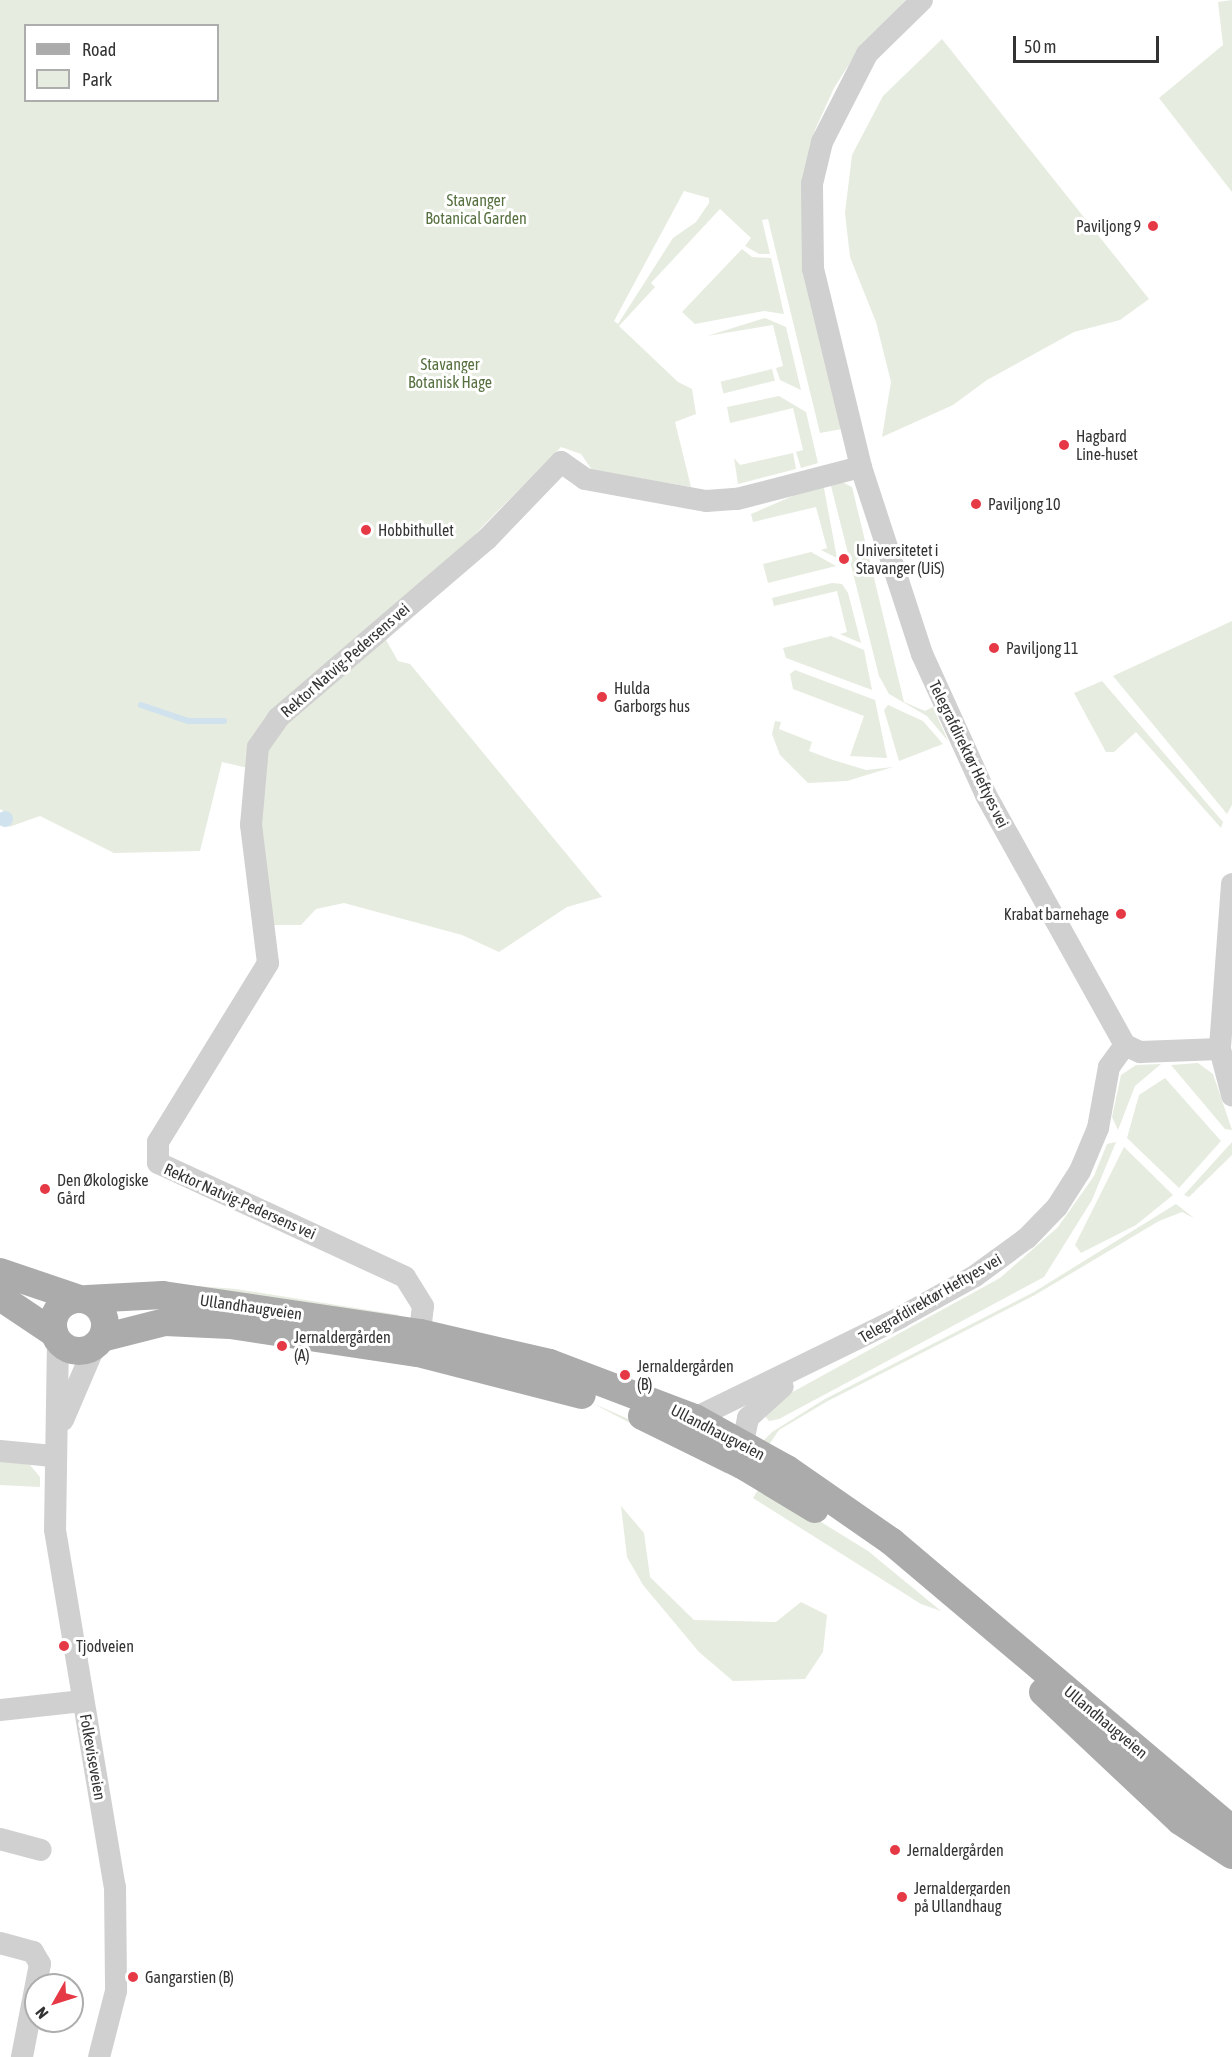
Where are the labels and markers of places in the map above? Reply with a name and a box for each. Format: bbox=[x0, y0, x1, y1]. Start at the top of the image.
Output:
place label: Paviljong 9 bbox=[1076, 216, 1141, 236]
marker: Paviljong 9 bbox=[1146, 219, 1160, 233]
place label: Hagbard Line-huset bbox=[1076, 426, 1138, 464]
marker: Hagbard Line-huset bbox=[1057, 438, 1071, 452]
place label: Paviljong 10 bbox=[988, 494, 1061, 514]
marker: Paviljong 10 bbox=[969, 497, 983, 511]
place label: Hobbithullet bbox=[378, 520, 454, 540]
marker: Hobbithullet bbox=[359, 523, 373, 537]
place label: Universitetet i Stavanger (UiS) bbox=[856, 540, 945, 578]
marker: Universitetet i Stavanger (UiS) bbox=[837, 552, 851, 566]
place label: Paviljong 11 bbox=[1006, 638, 1079, 658]
marker: Paviljong 11 bbox=[987, 641, 1001, 655]
place label: Hulda Garborgs hus bbox=[614, 678, 690, 716]
marker: Hulda Garborgs hus bbox=[595, 690, 609, 704]
place label: Krabat barnehage bbox=[1004, 904, 1109, 924]
marker: Krabat barnehage bbox=[1114, 907, 1128, 921]
place label: Den Økologiske Gård bbox=[57, 1170, 149, 1208]
marker: Den Økologiske Gård bbox=[38, 1182, 52, 1196]
place label: Jernaldergården (A) bbox=[294, 1327, 391, 1365]
marker: Jernaldergården (A) bbox=[275, 1339, 289, 1353]
place label: Jernaldergården (B) bbox=[637, 1356, 734, 1394]
marker: Jernaldergården (B) bbox=[618, 1368, 632, 1382]
place label: Tjodveien bbox=[76, 1636, 134, 1656]
marker: Tjodveien bbox=[57, 1639, 71, 1653]
place label: Jernaldergården bbox=[907, 1840, 1004, 1860]
marker: Jernaldergården bbox=[888, 1843, 902, 1857]
place label: Jernaldergarden på Ullandhaug bbox=[914, 1878, 1011, 1916]
marker: Jernaldergarden på Ullandhaug bbox=[895, 1890, 909, 1904]
place label: Gangarstien (B) bbox=[145, 1967, 234, 1987]
marker: Gangarstien (B) bbox=[126, 1970, 140, 1984]

